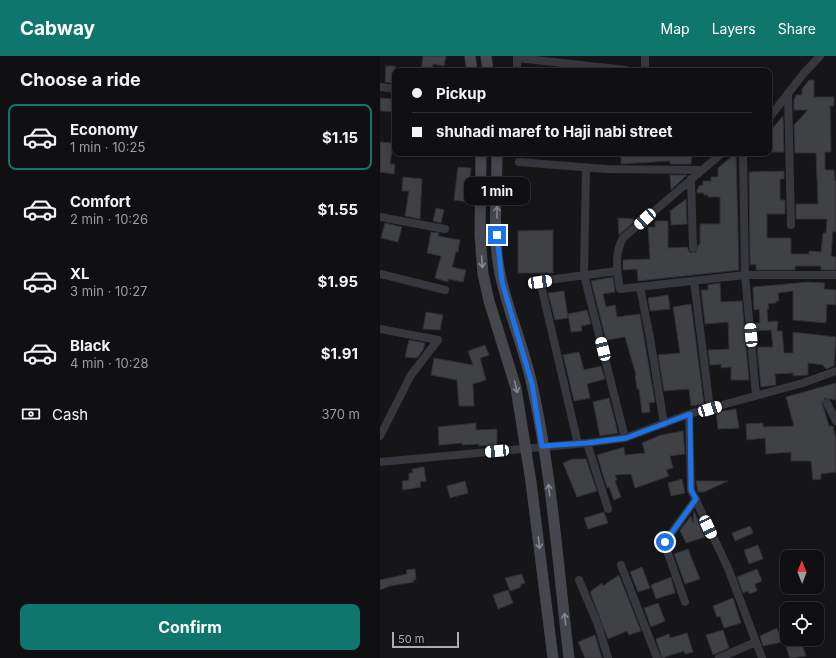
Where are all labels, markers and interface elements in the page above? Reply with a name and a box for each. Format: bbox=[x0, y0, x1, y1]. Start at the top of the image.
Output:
text: Cabway bbox=[20, 17, 95, 40]
text: Map bbox=[661, 20, 690, 37]
text: Layers bbox=[712, 20, 756, 37]
text: Share bbox=[778, 20, 816, 37]
text: Choose a ride bbox=[20, 69, 141, 90]
text: Pickup bbox=[436, 84, 486, 103]
icon: car bbox=[22, 119, 58, 155]
text: Economy bbox=[70, 120, 138, 139]
text: shuhadi maref to Haji nabi street bbox=[436, 122, 673, 141]
text: $1.15 bbox=[322, 128, 358, 147]
text: 1 min · 10:25 bbox=[70, 139, 145, 155]
callout: 1 min bbox=[464, 177, 530, 205]
text: 1 min bbox=[481, 183, 513, 199]
icon: car bbox=[22, 191, 58, 227]
text: Comfort bbox=[70, 192, 131, 211]
text: $1.55 bbox=[318, 200, 358, 219]
one-way arrow bbox=[493, 206, 501, 219]
car bbox=[632, 207, 658, 231]
text: 2 min · 10:26 bbox=[70, 211, 148, 227]
route end bbox=[488, 226, 506, 244]
one-way arrow bbox=[479, 255, 486, 268]
icon: car bbox=[22, 263, 58, 299]
text: XL bbox=[70, 264, 90, 283]
text: $1.95 bbox=[318, 272, 358, 291]
car bbox=[527, 274, 553, 290]
text: 3 min · 10:27 bbox=[70, 283, 147, 299]
car bbox=[744, 323, 758, 347]
icon: car bbox=[22, 335, 58, 371]
text: Black bbox=[70, 336, 110, 355]
car bbox=[594, 336, 612, 362]
text: $1.91 bbox=[321, 344, 358, 363]
text: 4 min · 10:28 bbox=[70, 355, 149, 371]
one-way arrow bbox=[512, 380, 520, 393]
car bbox=[697, 400, 723, 418]
icon: cash bbox=[20, 403, 42, 425]
text: Cash bbox=[52, 405, 88, 424]
text: 370 m bbox=[322, 406, 360, 422]
car bbox=[485, 444, 509, 458]
one-way arrow bbox=[545, 484, 553, 497]
car bbox=[697, 514, 719, 540]
route start bbox=[656, 533, 674, 551]
one-way arrow bbox=[535, 536, 543, 549]
north arrow bbox=[780, 550, 824, 594]
map controls bbox=[780, 550, 824, 646]
button: locate bbox=[780, 602, 824, 646]
button: Confirm bbox=[20, 604, 360, 650]
one-way arrow bbox=[561, 613, 569, 626]
scale bar bbox=[392, 630, 459, 649]
text: 50 m bbox=[398, 632, 424, 646]

